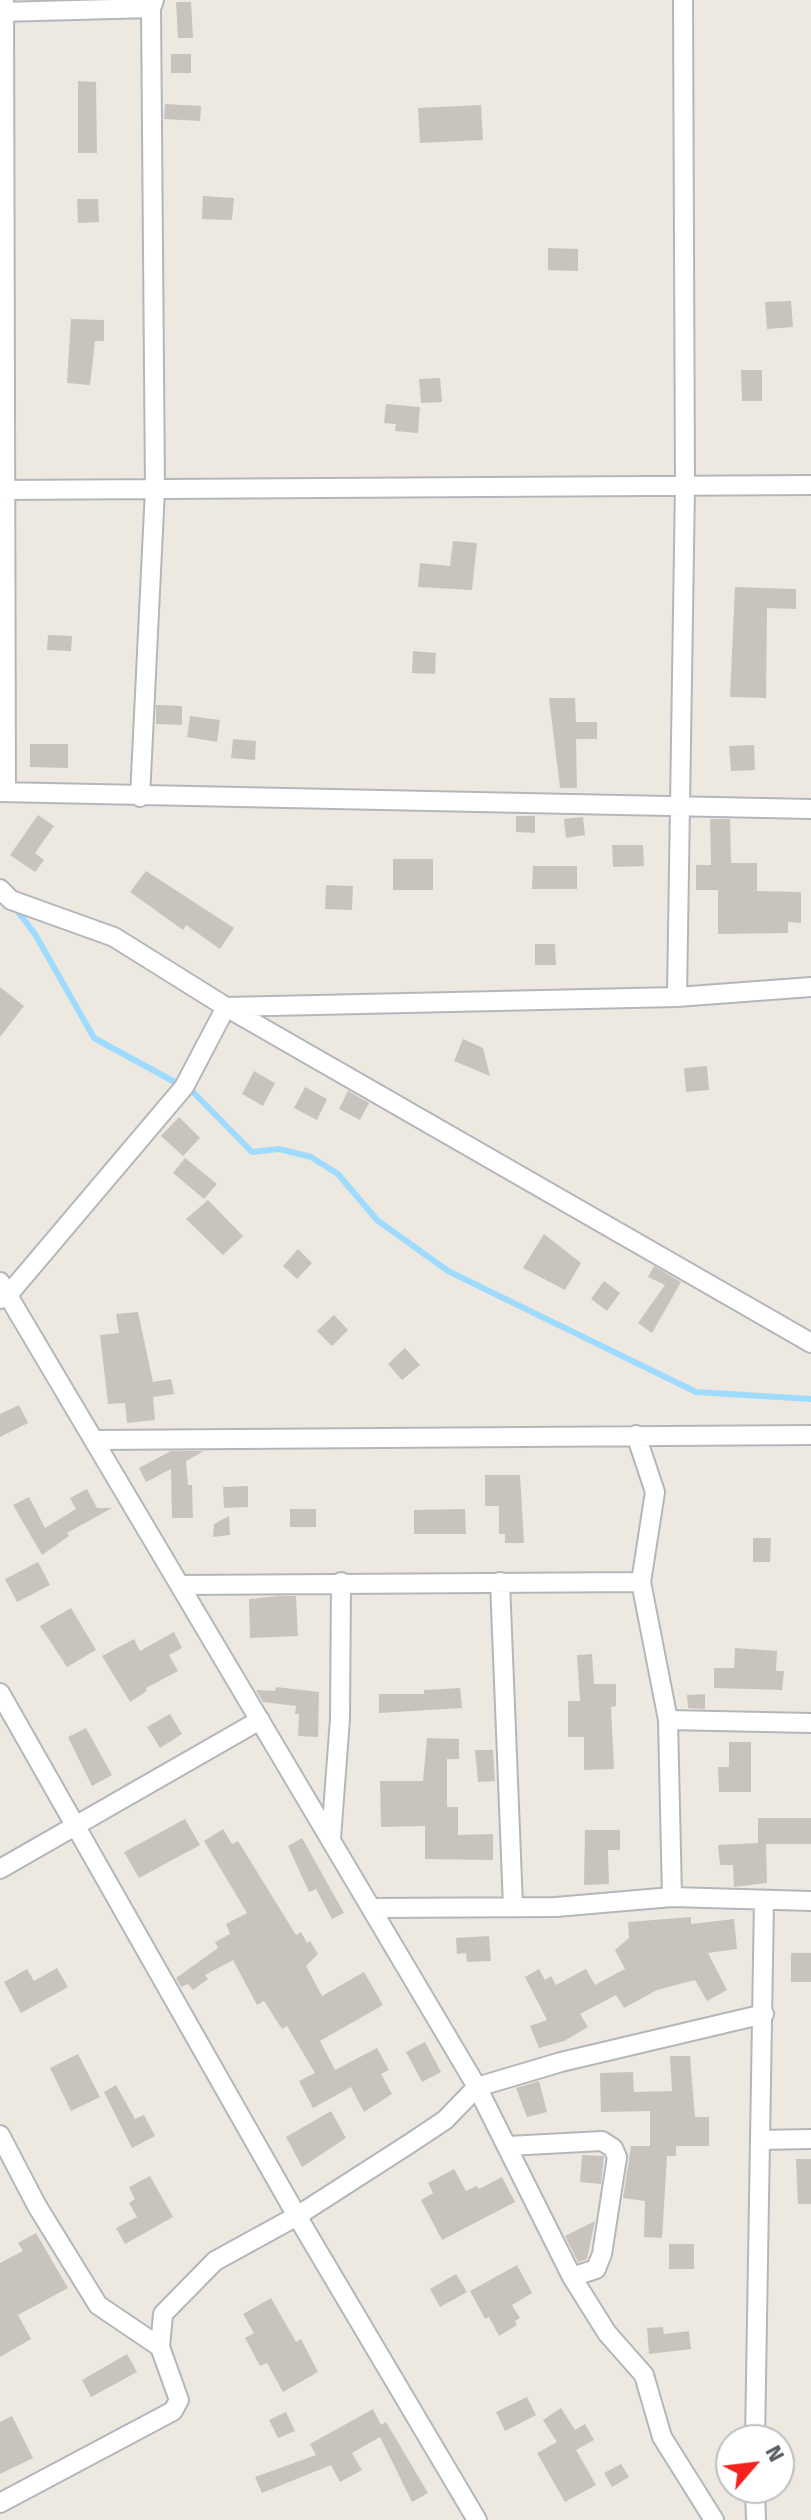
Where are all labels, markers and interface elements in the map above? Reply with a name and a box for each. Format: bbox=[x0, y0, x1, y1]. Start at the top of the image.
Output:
north arrow bbox=[715, 2424, 795, 2504]
text: N bbox=[760, 2441, 790, 2466]

